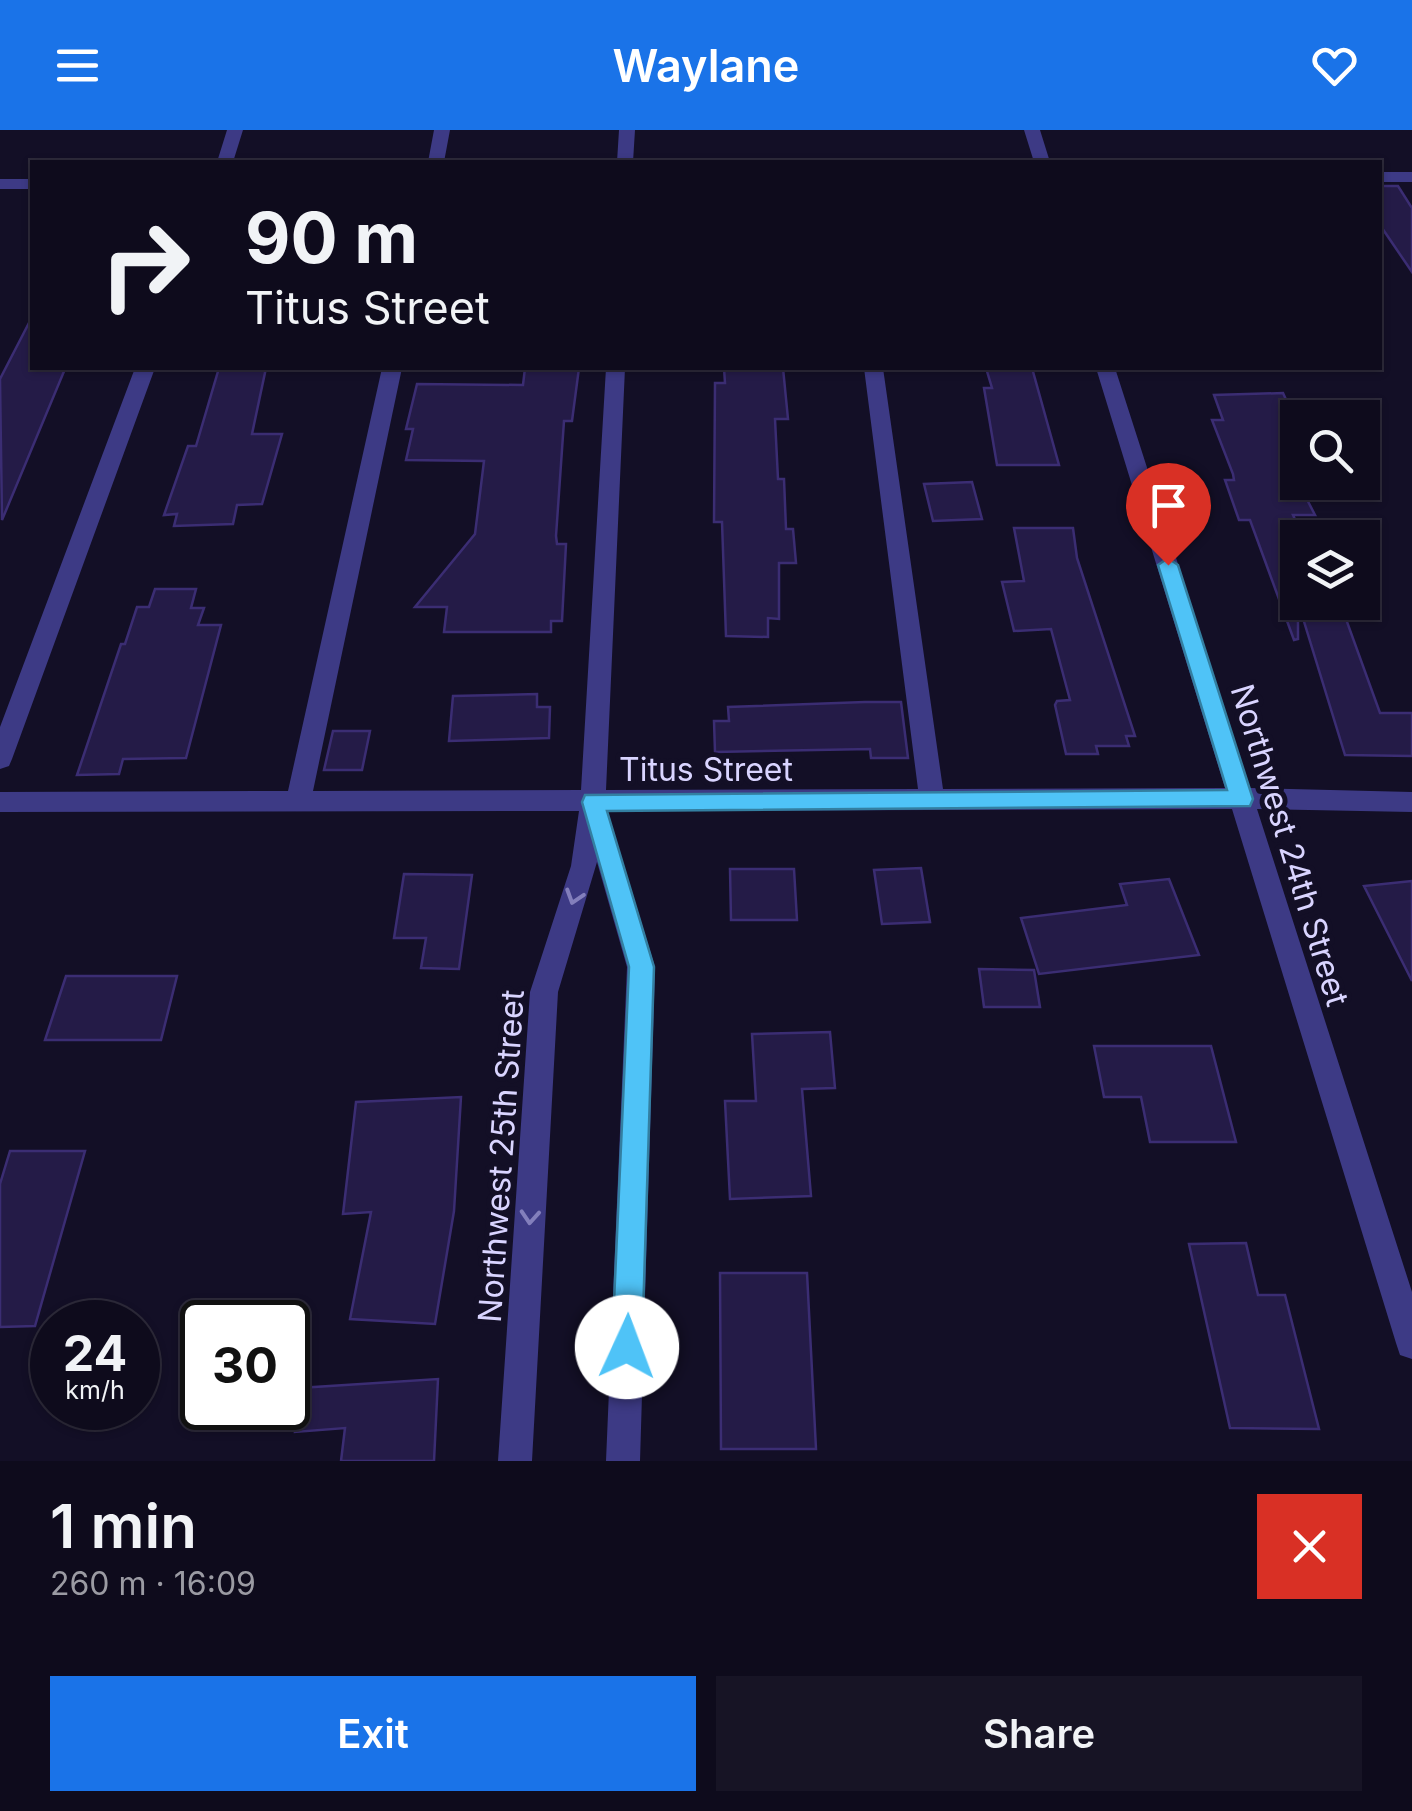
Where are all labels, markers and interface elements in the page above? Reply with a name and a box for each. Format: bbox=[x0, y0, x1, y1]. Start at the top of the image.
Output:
icon: menu bbox=[50, 38, 105, 93]
text: Waylane bbox=[613, 38, 799, 93]
icon: heart bbox=[1307, 38, 1362, 93]
text: 90 m bbox=[245, 195, 418, 280]
icon: right bbox=[80, 200, 210, 330]
text: Titus Street bbox=[245, 280, 490, 335]
map controls bbox=[1280, 400, 1380, 620]
button: search bbox=[1280, 400, 1380, 500]
pin bbox=[1126, 463, 1211, 566]
icon: arrive bbox=[1141, 478, 1196, 533]
button: layers bbox=[1280, 520, 1380, 620]
street label: Northwest 24th Street bbox=[1222, 679, 1358, 1011]
street label: Titus Street bbox=[619, 750, 793, 789]
one-way arrow bbox=[566, 888, 586, 905]
street label: Northwest 25th Street bbox=[470, 988, 532, 1324]
one-way arrow bbox=[520, 1209, 541, 1225]
position arrow bbox=[575, 1295, 679, 1399]
speed limit sign: 30 bbox=[180, 1300, 310, 1430]
text: 24 bbox=[63, 1323, 127, 1383]
text: km/h bbox=[65, 1375, 125, 1405]
text: 1 min bbox=[50, 1490, 197, 1562]
button: close bbox=[1257, 1494, 1362, 1599]
text: 260 m · 16:09 bbox=[50, 1564, 256, 1603]
button: Exit bbox=[50, 1676, 696, 1791]
button: Share bbox=[716, 1676, 1362, 1791]

